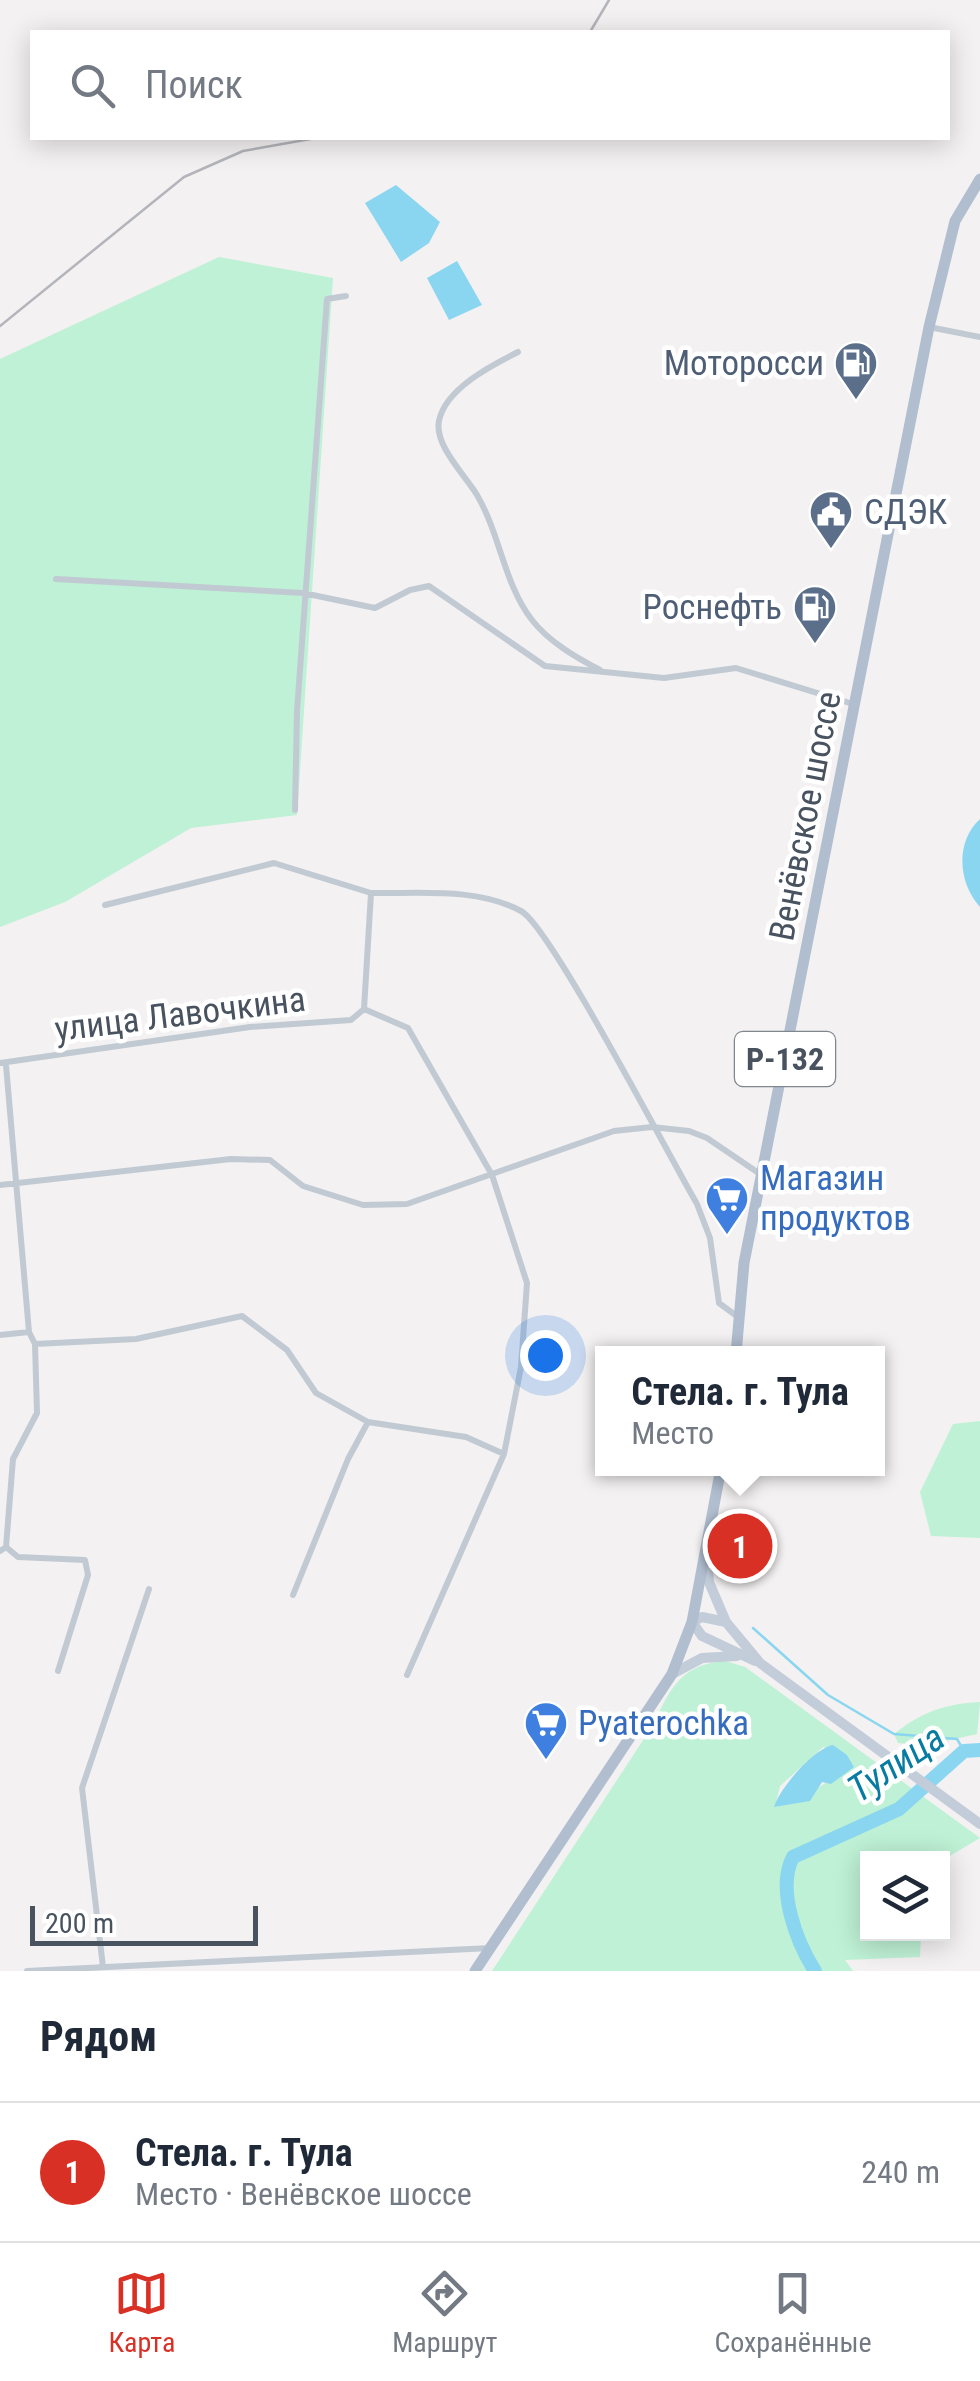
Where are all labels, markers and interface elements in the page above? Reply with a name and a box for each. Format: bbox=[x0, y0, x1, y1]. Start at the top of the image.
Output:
search box bbox=[30, 30, 950, 140]
icon: search bbox=[65, 58, 120, 113]
text: Поиск bbox=[145, 63, 243, 107]
fuel station icon: Моторосси bbox=[833, 340, 879, 401]
place label: Моторосси bbox=[664, 343, 824, 384]
public building icon: СДЭК bbox=[808, 489, 854, 550]
place label: СДЭК bbox=[864, 492, 948, 533]
fuel station icon: Роснефть bbox=[792, 584, 838, 645]
place label: Роснефть bbox=[643, 587, 782, 628]
street label: Венёвское шоссе bbox=[761, 688, 850, 944]
street label: улица Лавочкина bbox=[52, 979, 308, 1050]
road number: Р-132 bbox=[735, 1032, 835, 1086]
place label: Магазин продуктов bbox=[760, 1158, 911, 1239]
supermarket icon: Магазин продуктов bbox=[704, 1175, 750, 1236]
your location bbox=[520, 1330, 571, 1381]
popup bbox=[595, 1346, 885, 1476]
text: Стела. г. Тула bbox=[631, 1370, 849, 1414]
text: Место bbox=[631, 1414, 714, 1452]
pin: 1 bbox=[708, 1508, 772, 1584]
supermarket icon: Pyaterochka bbox=[523, 1700, 569, 1761]
place label: Pyaterochka bbox=[578, 1703, 749, 1744]
water label: Тулица bbox=[839, 1715, 953, 1811]
map controls bbox=[860, 1851, 950, 1941]
button: layers bbox=[860, 1851, 950, 1941]
scale bar bbox=[30, 1901, 258, 1946]
text: 200 m bbox=[45, 1907, 114, 1940]
text: Рядом bbox=[40, 2012, 157, 2061]
text: Стела. г. Тула bbox=[135, 2131, 353, 2175]
text: 1 bbox=[64, 2153, 81, 2191]
text: 240 m bbox=[861, 2153, 940, 2191]
text: Место · Венёвское шоссе bbox=[135, 2175, 472, 2213]
tab: Карта bbox=[108, 2266, 175, 2359]
tab: Маршрут bbox=[392, 2266, 498, 2359]
tab: Сохранённые bbox=[714, 2266, 872, 2359]

